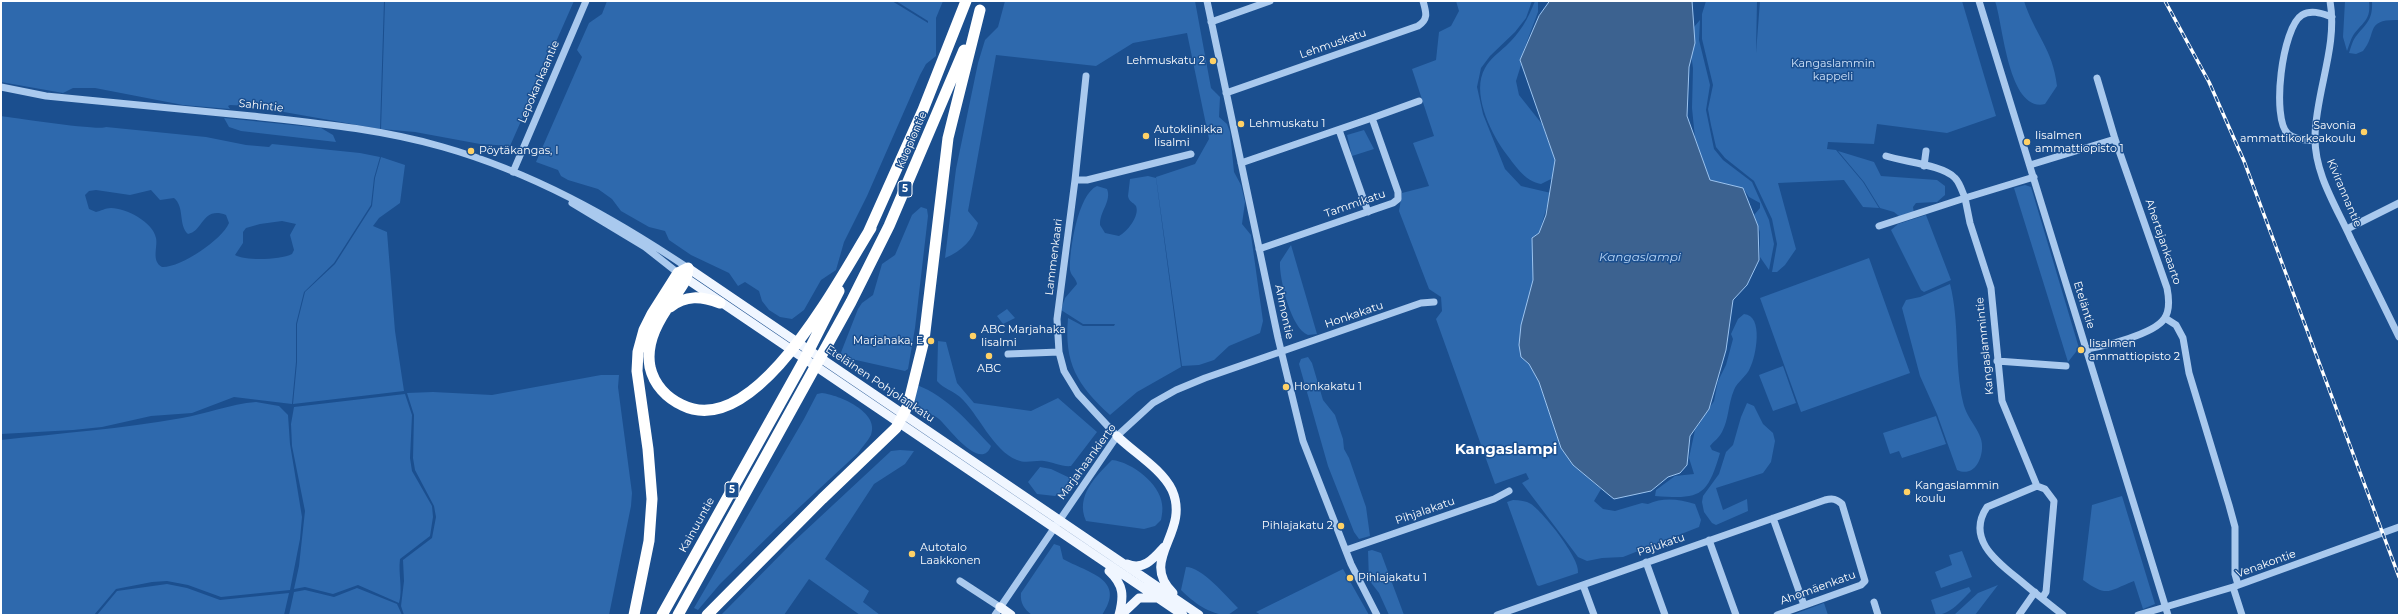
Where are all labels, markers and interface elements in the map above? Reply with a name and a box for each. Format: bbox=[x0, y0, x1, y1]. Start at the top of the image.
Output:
street label: Lehmuskatu bbox=[1298, 26, 1368, 62]
street label: Lepokankaantie bbox=[516, 39, 562, 125]
place label: Lehmuskatu 2 bbox=[1126, 54, 1205, 68]
marker: Lehmuskatu 2 bbox=[1208, 56, 1218, 66]
park label: Kangaslammin kappeli bbox=[1791, 57, 1875, 83]
street label: Sahintie bbox=[238, 97, 284, 115]
street label: Kuopiontie bbox=[894, 109, 930, 171]
place label: Lehmuskatu 1 bbox=[1249, 117, 1326, 131]
marker: Lehmuskatu 1 bbox=[1236, 119, 1246, 129]
place label: Savonia ammattikorkeakoulu bbox=[2240, 119, 2356, 145]
place label: Autoklinikka Iisalmi bbox=[1154, 123, 1223, 149]
marker: Savonia ammattikorkeakoulu bbox=[2359, 127, 2369, 137]
place label: Iisalmen ammattiopisto 1 bbox=[2035, 129, 2124, 155]
marker: Autoklinikka Iisalmi bbox=[1141, 131, 1151, 141]
marker: Iisalmen ammattiopisto 1 bbox=[2022, 137, 2032, 147]
place label: Pöytäkangas, I bbox=[479, 144, 559, 158]
marker: Pöytäkangas, I bbox=[466, 146, 476, 156]
street label: Kivirannantie bbox=[2324, 157, 2364, 229]
road number: 5 bbox=[898, 181, 912, 197]
street label: Tammikatu bbox=[1323, 187, 1387, 221]
street label: Ahertajankaarto bbox=[2142, 198, 2184, 286]
street label: Lammenkaari bbox=[1043, 218, 1065, 296]
water label: Kangaslampi bbox=[1599, 250, 1681, 264]
street label: Eteläntie bbox=[2071, 280, 2097, 330]
street label: Ahmontie bbox=[1272, 284, 1296, 340]
street label: Kangaslammintie bbox=[1973, 296, 1997, 396]
street label: Honkakatu bbox=[1323, 299, 1385, 331]
place label: ABC Marjahaka Iisalmi bbox=[981, 323, 1066, 349]
marker: ABC Marjahaka Iisalmi bbox=[968, 331, 978, 341]
place label: Marjahaka, E bbox=[853, 334, 923, 348]
marker: Marjahaka, E bbox=[926, 336, 936, 346]
place label: Iisalmen ammattiopisto 2 bbox=[2089, 337, 2180, 363]
street label: Eteläinen Pohjolankatu bbox=[823, 343, 937, 425]
marker: Iisalmen ammattiopisto 2 bbox=[2076, 345, 2086, 355]
marker: ABC bbox=[984, 351, 994, 361]
place label: ABC bbox=[977, 362, 1001, 376]
place label: Honkakatu 1 bbox=[1294, 380, 1362, 394]
marker: Honkakatu 1 bbox=[1281, 382, 1291, 392]
street label: Marjahaankierto bbox=[1055, 421, 1119, 503]
district label: Kangaslampi bbox=[1455, 441, 1557, 459]
place label: Kangaslammin koulu bbox=[1915, 479, 1999, 505]
road number: 5 bbox=[725, 482, 739, 498]
marker: Kangaslammin koulu bbox=[1902, 487, 1912, 497]
street label: Kainuuntie bbox=[676, 495, 718, 555]
street label: Pihjalakatu bbox=[1394, 495, 1456, 527]
place label: Pihlajakatu 2 bbox=[1262, 519, 1333, 533]
marker: Pihlajakatu 2 bbox=[1336, 521, 1346, 531]
street label: Pajukatu bbox=[1635, 531, 1687, 559]
place label: Autotalo Laakkonen bbox=[920, 541, 981, 567]
street label: Venakontie bbox=[2234, 547, 2298, 581]
marker: Autotalo Laakkonen bbox=[907, 549, 917, 559]
street label: Ahomäenkatu bbox=[1778, 568, 1858, 608]
place label: Pihlajakatu 1 bbox=[1358, 571, 1427, 585]
marker: Pihlajakatu 1 bbox=[1345, 573, 1355, 583]

